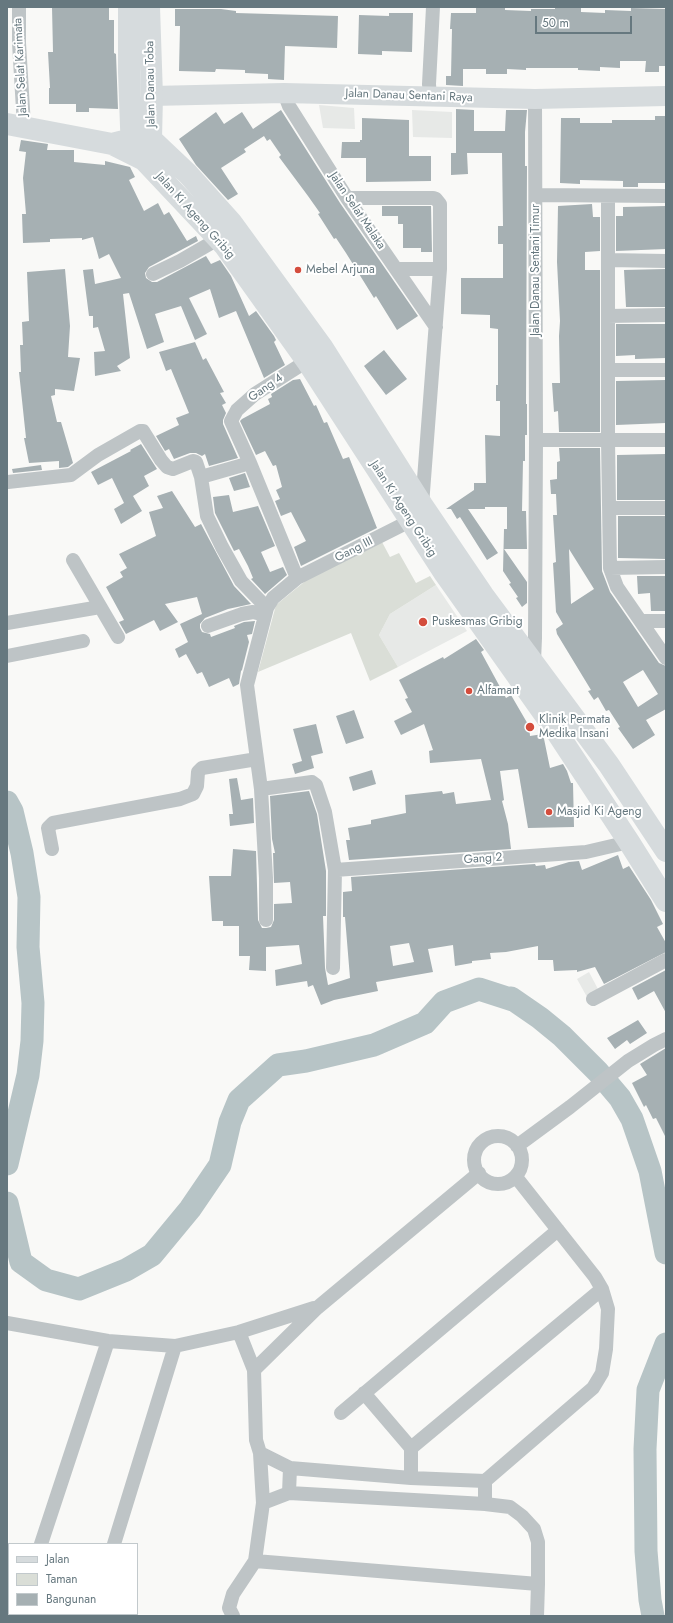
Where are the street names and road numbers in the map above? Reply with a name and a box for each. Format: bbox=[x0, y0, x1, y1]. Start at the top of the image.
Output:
street label: Jalan Selat Karimata bbox=[11, 17, 31, 117]
street label: Jalan Danau Toba bbox=[143, 41, 159, 127]
street label: Jalan Danau Sentani Raya bbox=[345, 87, 473, 105]
street label: Jalan Ki Ageng Gribig bbox=[152, 170, 238, 262]
street label: Jalan Selat Malaka bbox=[326, 170, 388, 252]
street label: Jalan Danau Sentani Timur bbox=[529, 204, 543, 336]
street label: Gang 4 bbox=[246, 371, 286, 405]
street label: Jalan Ki Ageng Gribig bbox=[367, 458, 439, 560]
street label: Gang III bbox=[333, 534, 375, 566]
street label: Gang 2 bbox=[463, 850, 503, 868]

